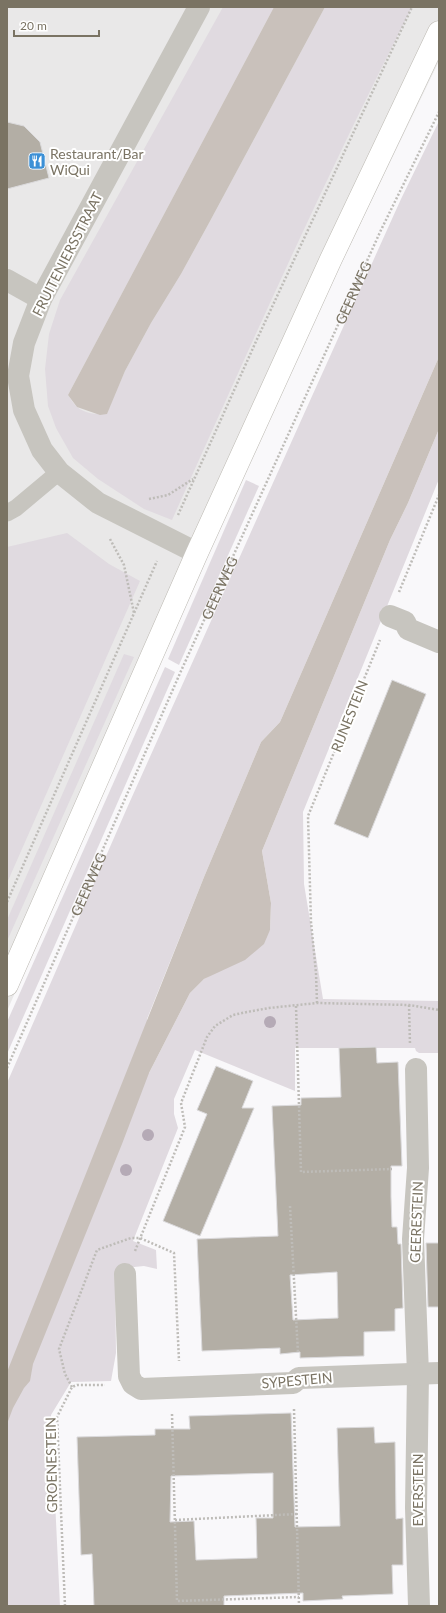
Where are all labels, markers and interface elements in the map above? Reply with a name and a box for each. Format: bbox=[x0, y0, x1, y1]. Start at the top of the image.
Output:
scale bar bbox=[14, 12, 99, 38]
text: 20 m bbox=[20, 18, 47, 33]
place label: Restaurant/Bar WiQui bbox=[50, 145, 144, 178]
restaurant icon: Restaurant/Bar WiQui bbox=[27, 151, 47, 171]
street label: FRUITENIERSSTRAAT bbox=[28, 188, 106, 319]
street label: GEERWEG bbox=[331, 258, 374, 327]
street label: GEERWEG bbox=[197, 553, 241, 622]
street label: RIJNESTEIN bbox=[327, 678, 371, 754]
street label: GEERWEG bbox=[66, 850, 109, 918]
street label: GEERESTEIN bbox=[406, 1181, 426, 1263]
street label: SYPESTEIN bbox=[261, 1368, 333, 1392]
street label: GROENESTEIN bbox=[42, 1417, 60, 1513]
street label: EVERSTEIN bbox=[409, 1454, 426, 1526]

